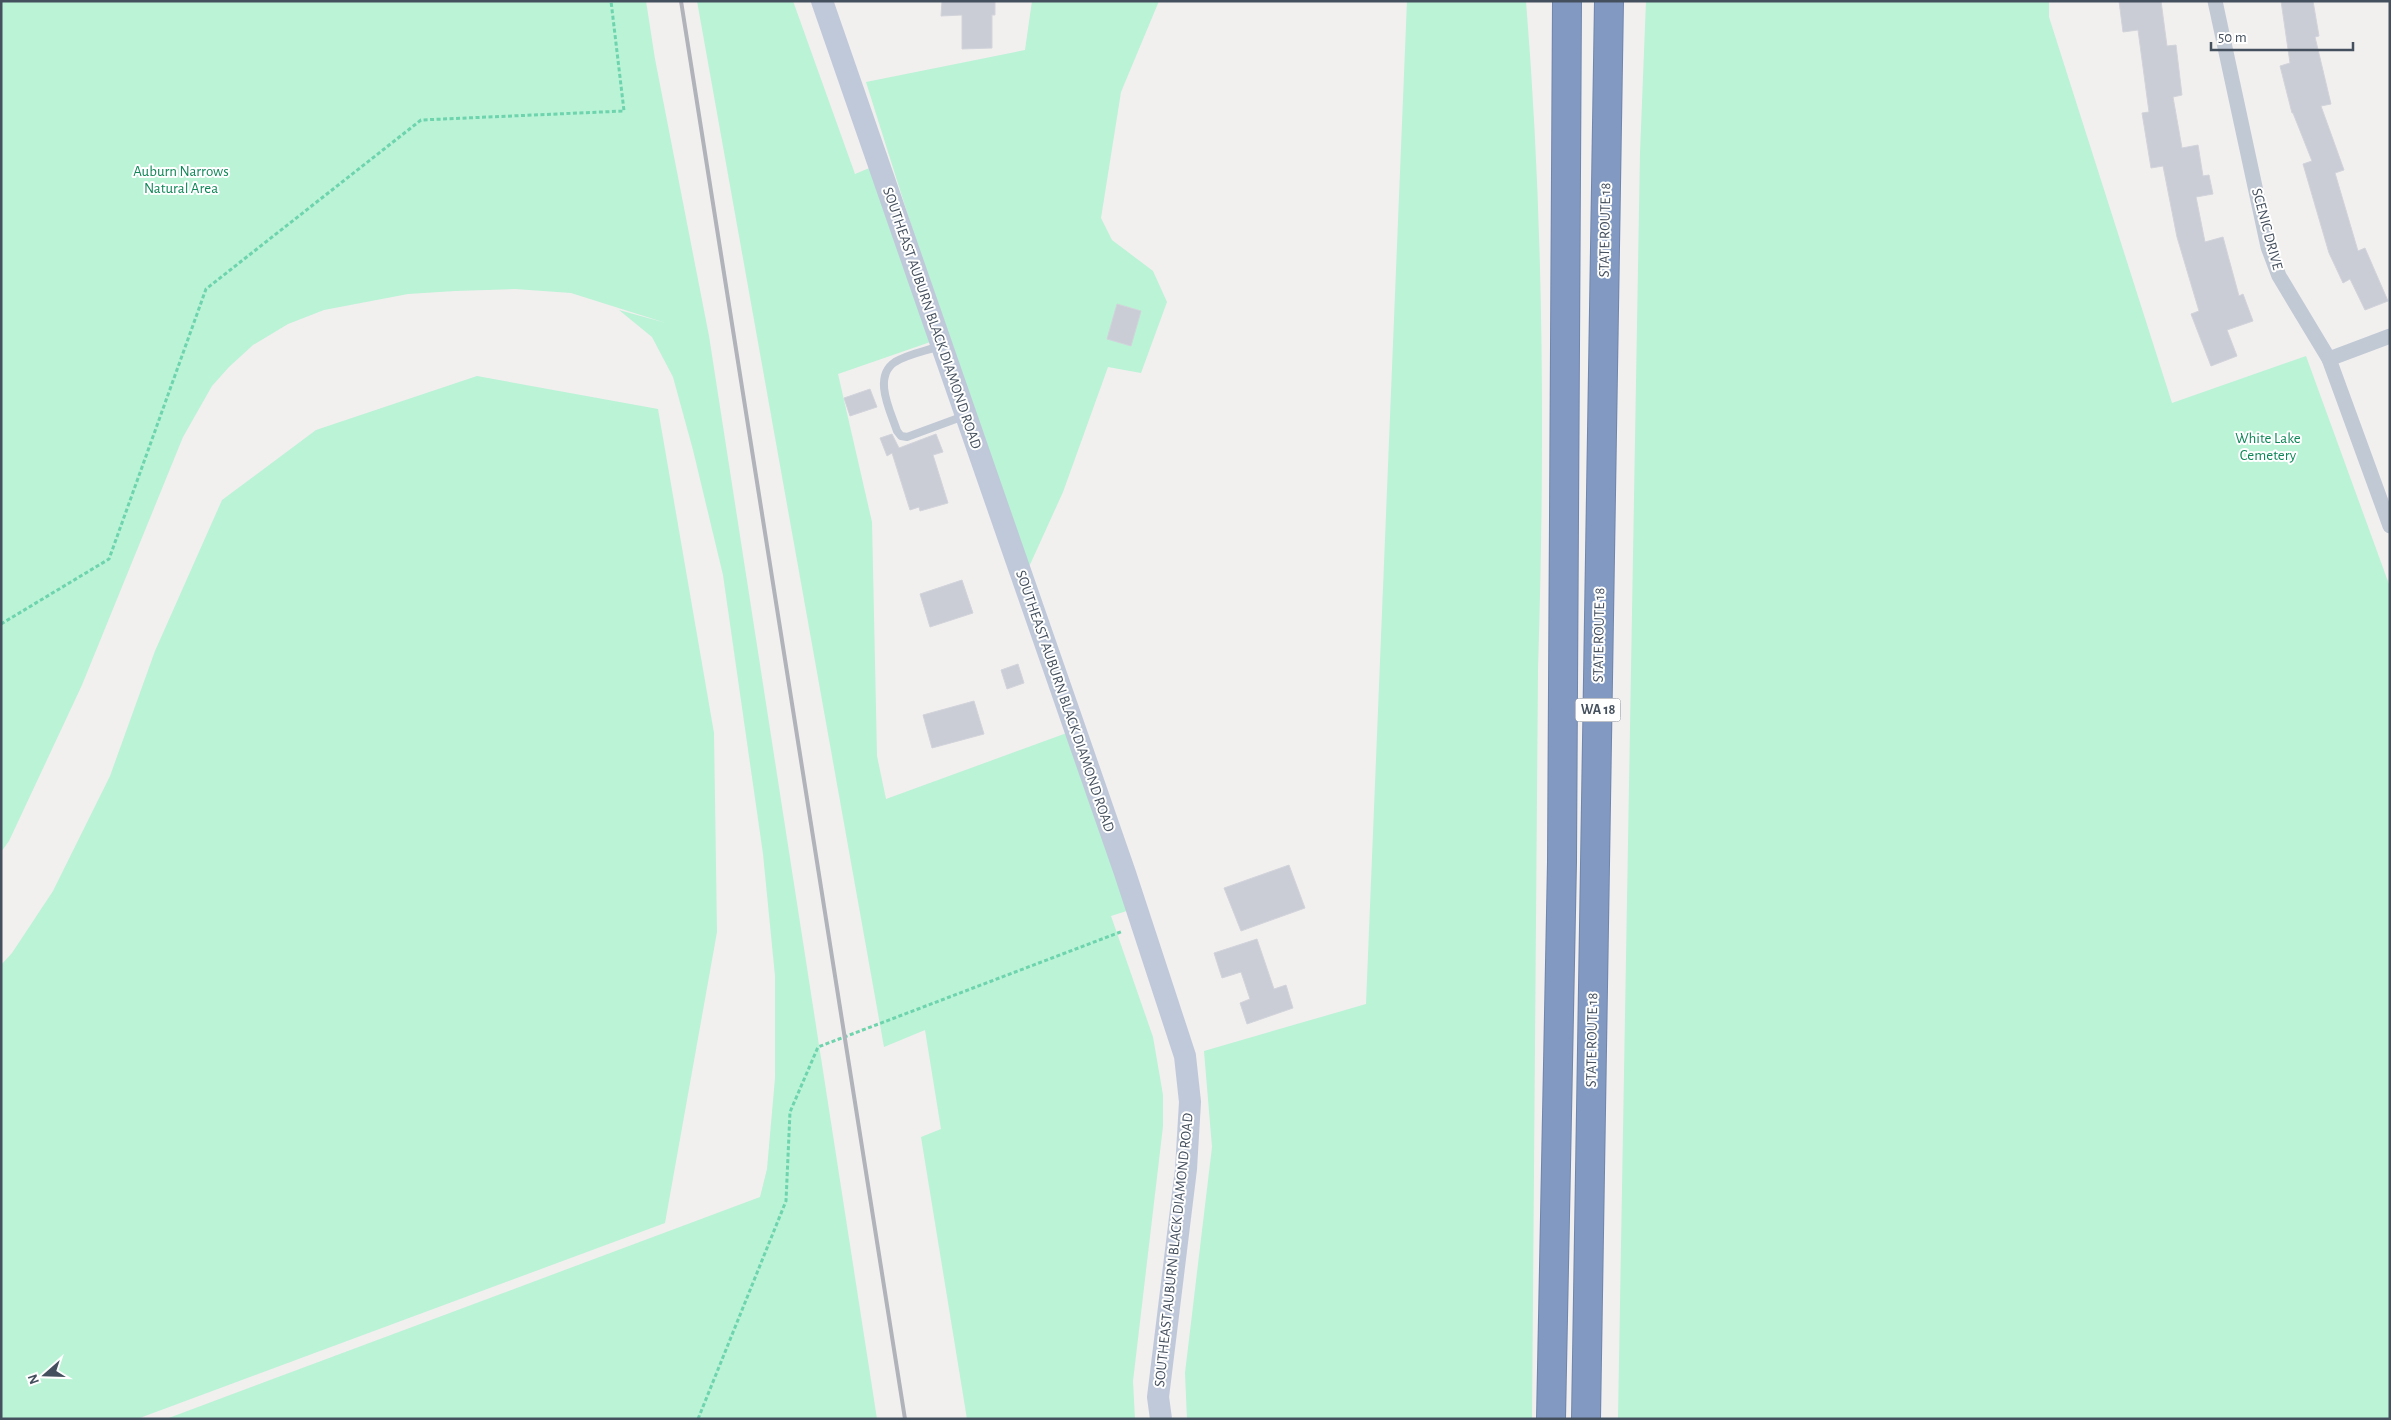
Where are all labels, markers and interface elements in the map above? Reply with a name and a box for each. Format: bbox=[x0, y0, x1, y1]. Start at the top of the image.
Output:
scale bar bbox=[2211, 20, 2354, 52]
text: 50 m bbox=[2218, 30, 2247, 45]
park label: Auburn Narrows Natural Area bbox=[133, 164, 229, 196]
street label: STATE ROUTE 18 bbox=[1597, 183, 1613, 277]
street label: SOUTHEAST AUBURN BLACK DIAMOND ROAD bbox=[880, 185, 984, 451]
street label: SCENIC DRIVE bbox=[2249, 187, 2285, 271]
park label: White Lake Cemetery bbox=[2235, 431, 2301, 463]
street label: SOUTHEAST AUBURN BLACK DIAMOND ROAD bbox=[1013, 568, 1117, 834]
street label: STATE ROUTE 18 bbox=[1591, 588, 1607, 682]
road number: WA 18 bbox=[1576, 698, 1620, 722]
street label: STATE ROUTE 18 bbox=[1584, 993, 1600, 1087]
street label: SOUTHEAST AUBURN BLACK DIAMOND ROAD bbox=[1152, 1112, 1196, 1388]
north arrow bbox=[20, 1350, 70, 1400]
text: N bbox=[25, 1372, 42, 1386]

